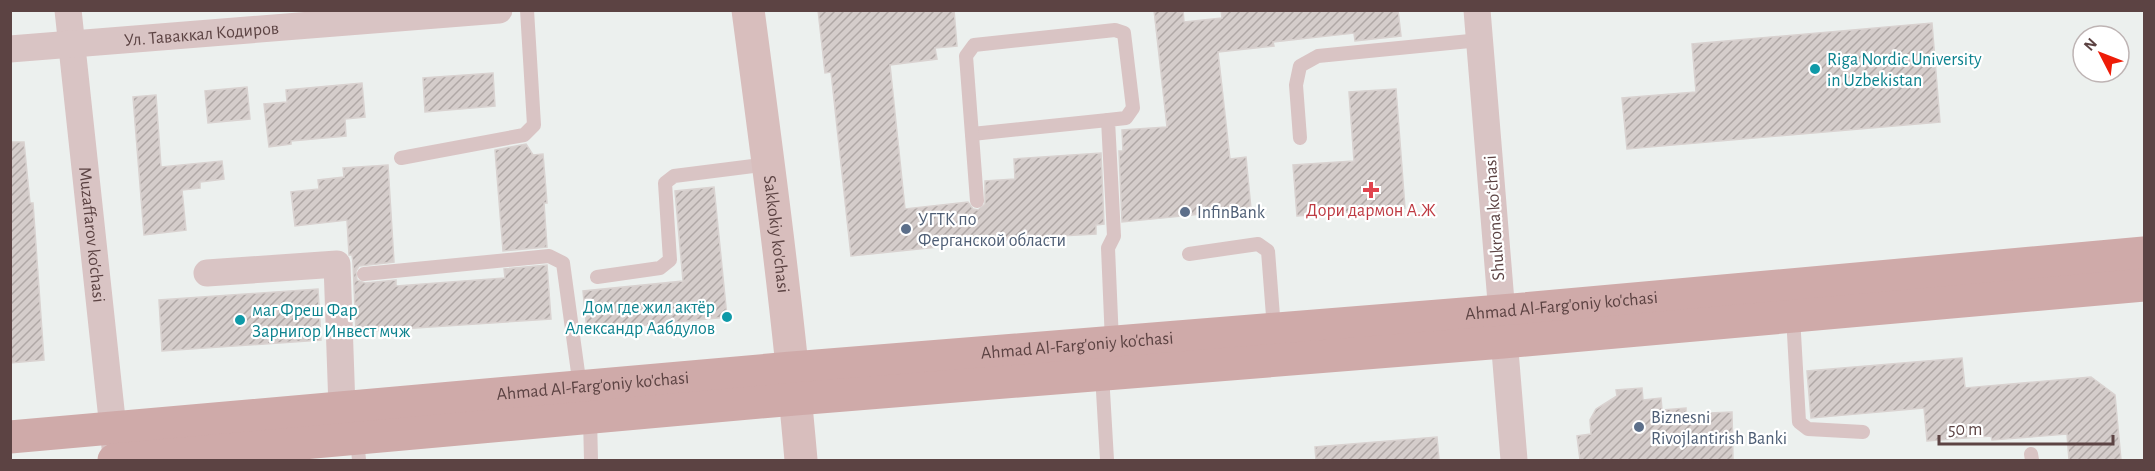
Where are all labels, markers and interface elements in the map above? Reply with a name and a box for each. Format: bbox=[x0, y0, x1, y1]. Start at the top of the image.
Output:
street label: Ул. Таваккал Кодиров bbox=[123, 20, 280, 50]
north arrow bbox=[2071, 24, 2131, 84]
text: N bbox=[2081, 35, 2100, 54]
place label: Riga Nordic University in Uzbekistan bbox=[1827, 51, 1982, 90]
marker: Riga Nordic University in Uzbekistan bbox=[1808, 62, 1822, 76]
street label: Shukrona koʻchasi bbox=[1482, 155, 1508, 281]
street label: Muzaffarov ko'chasi bbox=[75, 166, 107, 304]
street label: Sakkokiy ko'chasi bbox=[760, 174, 792, 294]
marker: Дори дармон А.Ж bbox=[1364, 183, 1378, 197]
place label: Дори дармон А.Ж bbox=[1306, 202, 1436, 220]
place label: InfinBank bbox=[1197, 204, 1266, 222]
marker: InfinBank bbox=[1178, 205, 1192, 219]
place label: УГТК по Ферганской области bbox=[918, 211, 1066, 250]
marker: УГТК по Ферганской области bbox=[899, 222, 913, 236]
street label: Ahmad Al-Farg'oniy ko'chasi bbox=[1464, 289, 1659, 324]
place label: Дом где жил актёр Александр Аабдулов bbox=[565, 299, 715, 338]
place label: маг Фреш Фар Зарнигор Инвест мчж bbox=[252, 302, 411, 341]
marker: Дом где жил актёр Александр Аабдулов bbox=[720, 310, 734, 324]
marker: маг Фреш Фар Зарнигор Инвест мчж bbox=[233, 313, 247, 327]
street label: Ahmad Al-Farg'oniy ko'chasi bbox=[980, 329, 1174, 363]
street label: Ahmad Al-Farg'oniy ko'chasi bbox=[496, 369, 690, 404]
scale bar bbox=[1939, 408, 2113, 446]
place label: Biznesni Rivojlantirish Banki bbox=[1651, 409, 1787, 448]
marker: Biznesni Rivojlantirish Banki bbox=[1632, 420, 1646, 434]
text: 50 m bbox=[1948, 421, 1982, 439]

